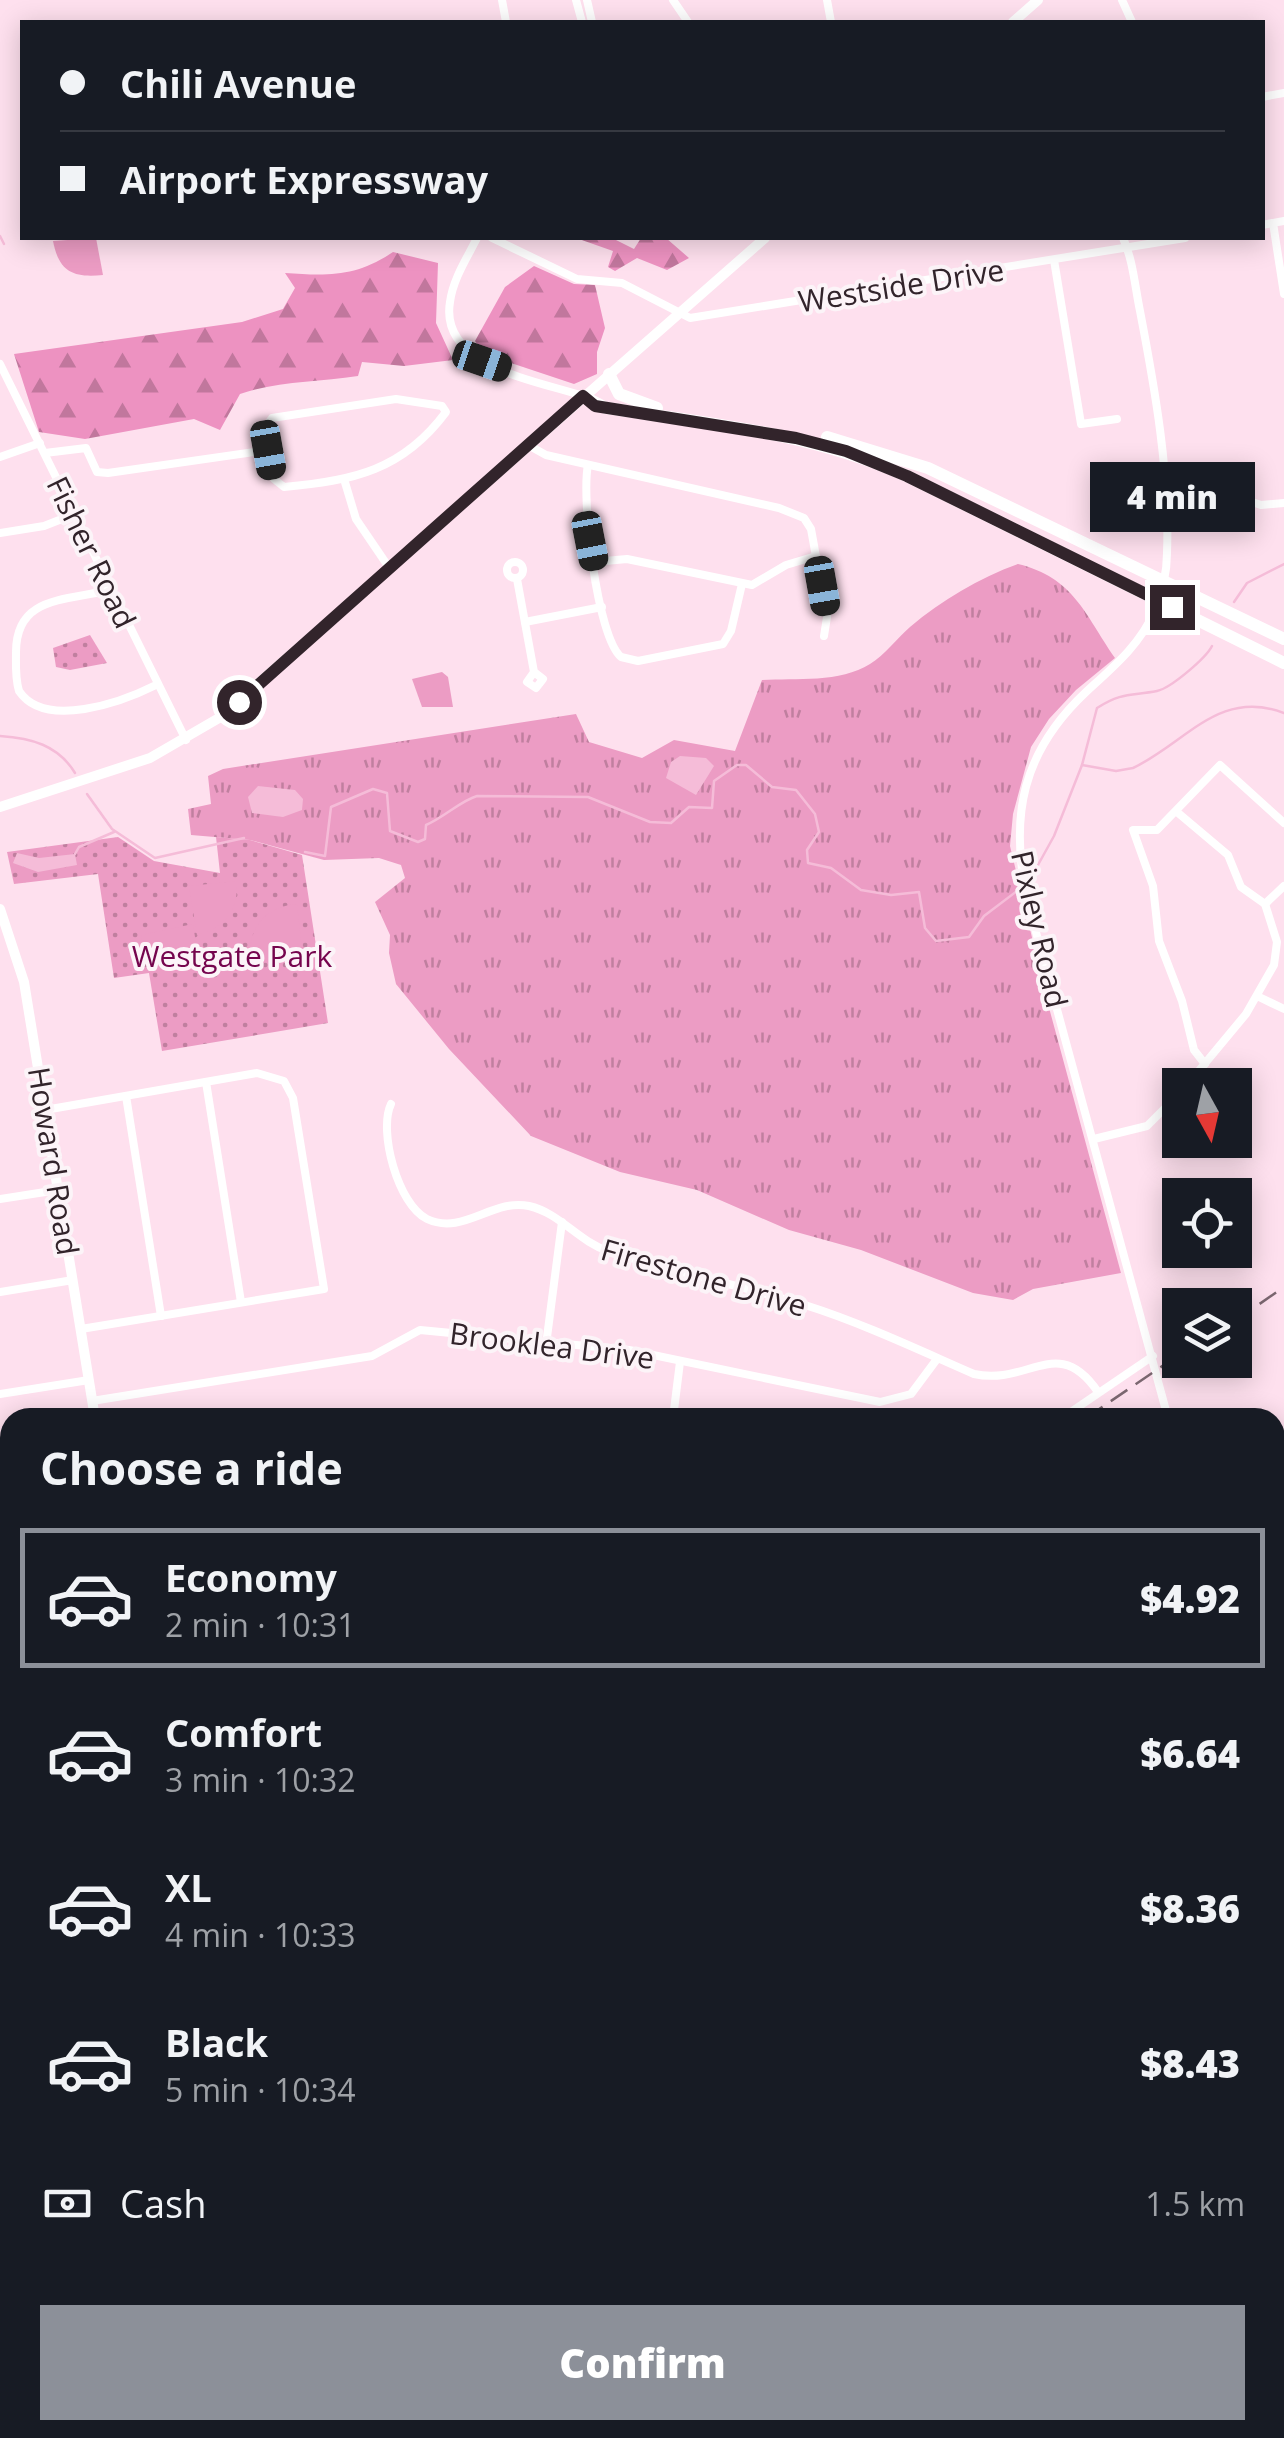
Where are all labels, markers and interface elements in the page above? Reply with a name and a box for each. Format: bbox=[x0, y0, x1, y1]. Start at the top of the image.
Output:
text: Chili Avenue bbox=[120, 57, 357, 109]
text: Airport Expressway bbox=[120, 153, 488, 205]
street label: Westside Drive bbox=[795, 248, 1007, 322]
car bbox=[449, 337, 515, 385]
car bbox=[248, 418, 288, 482]
callout: 4 min bbox=[1090, 462, 1254, 532]
street label: Fisher Road bbox=[38, 469, 146, 635]
text: 4 min bbox=[1127, 475, 1218, 518]
car bbox=[570, 509, 610, 573]
car bbox=[802, 554, 842, 618]
route end bbox=[1150, 585, 1195, 630]
route start bbox=[217, 680, 262, 725]
street label: Pixley Road bbox=[1002, 846, 1078, 1012]
park label: Westgate Park bbox=[132, 935, 333, 976]
street label: Howard Road bbox=[19, 1064, 89, 1258]
north arrow bbox=[1162, 1068, 1252, 1158]
map controls bbox=[1162, 1068, 1252, 1378]
button: locate bbox=[1162, 1178, 1252, 1268]
street label: Firestone Drive bbox=[597, 1228, 811, 1326]
button: layers bbox=[1162, 1288, 1252, 1378]
street label: Brooklea Drive bbox=[447, 1312, 657, 1378]
text: Choose a ride bbox=[40, 1437, 343, 1498]
text: Economy bbox=[165, 1551, 337, 1603]
icon: car bbox=[45, 1553, 135, 1643]
text: $4.92 bbox=[1140, 1572, 1240, 1624]
text: 2 min · 10:31 bbox=[165, 1603, 356, 1646]
text: Comfort bbox=[165, 1706, 322, 1758]
icon: car bbox=[45, 1708, 135, 1798]
text: $6.64 bbox=[1140, 1727, 1240, 1779]
text: 3 min · 10:32 bbox=[165, 1758, 356, 1801]
text: XL bbox=[165, 1861, 212, 1913]
icon: car bbox=[45, 1863, 135, 1953]
text: $8.36 bbox=[1140, 1882, 1240, 1934]
text: 4 min · 10:33 bbox=[165, 1913, 356, 1956]
text: Black bbox=[165, 2016, 268, 2068]
icon: car bbox=[45, 2018, 135, 2108]
text: $8.43 bbox=[1140, 2037, 1240, 2089]
text: 5 min · 10:34 bbox=[165, 2068, 356, 2111]
icon: cash bbox=[40, 2176, 95, 2231]
text: Cash bbox=[120, 2177, 206, 2229]
text: 1.5 km bbox=[1145, 2182, 1245, 2225]
button: Confirm bbox=[40, 2305, 1245, 2420]

